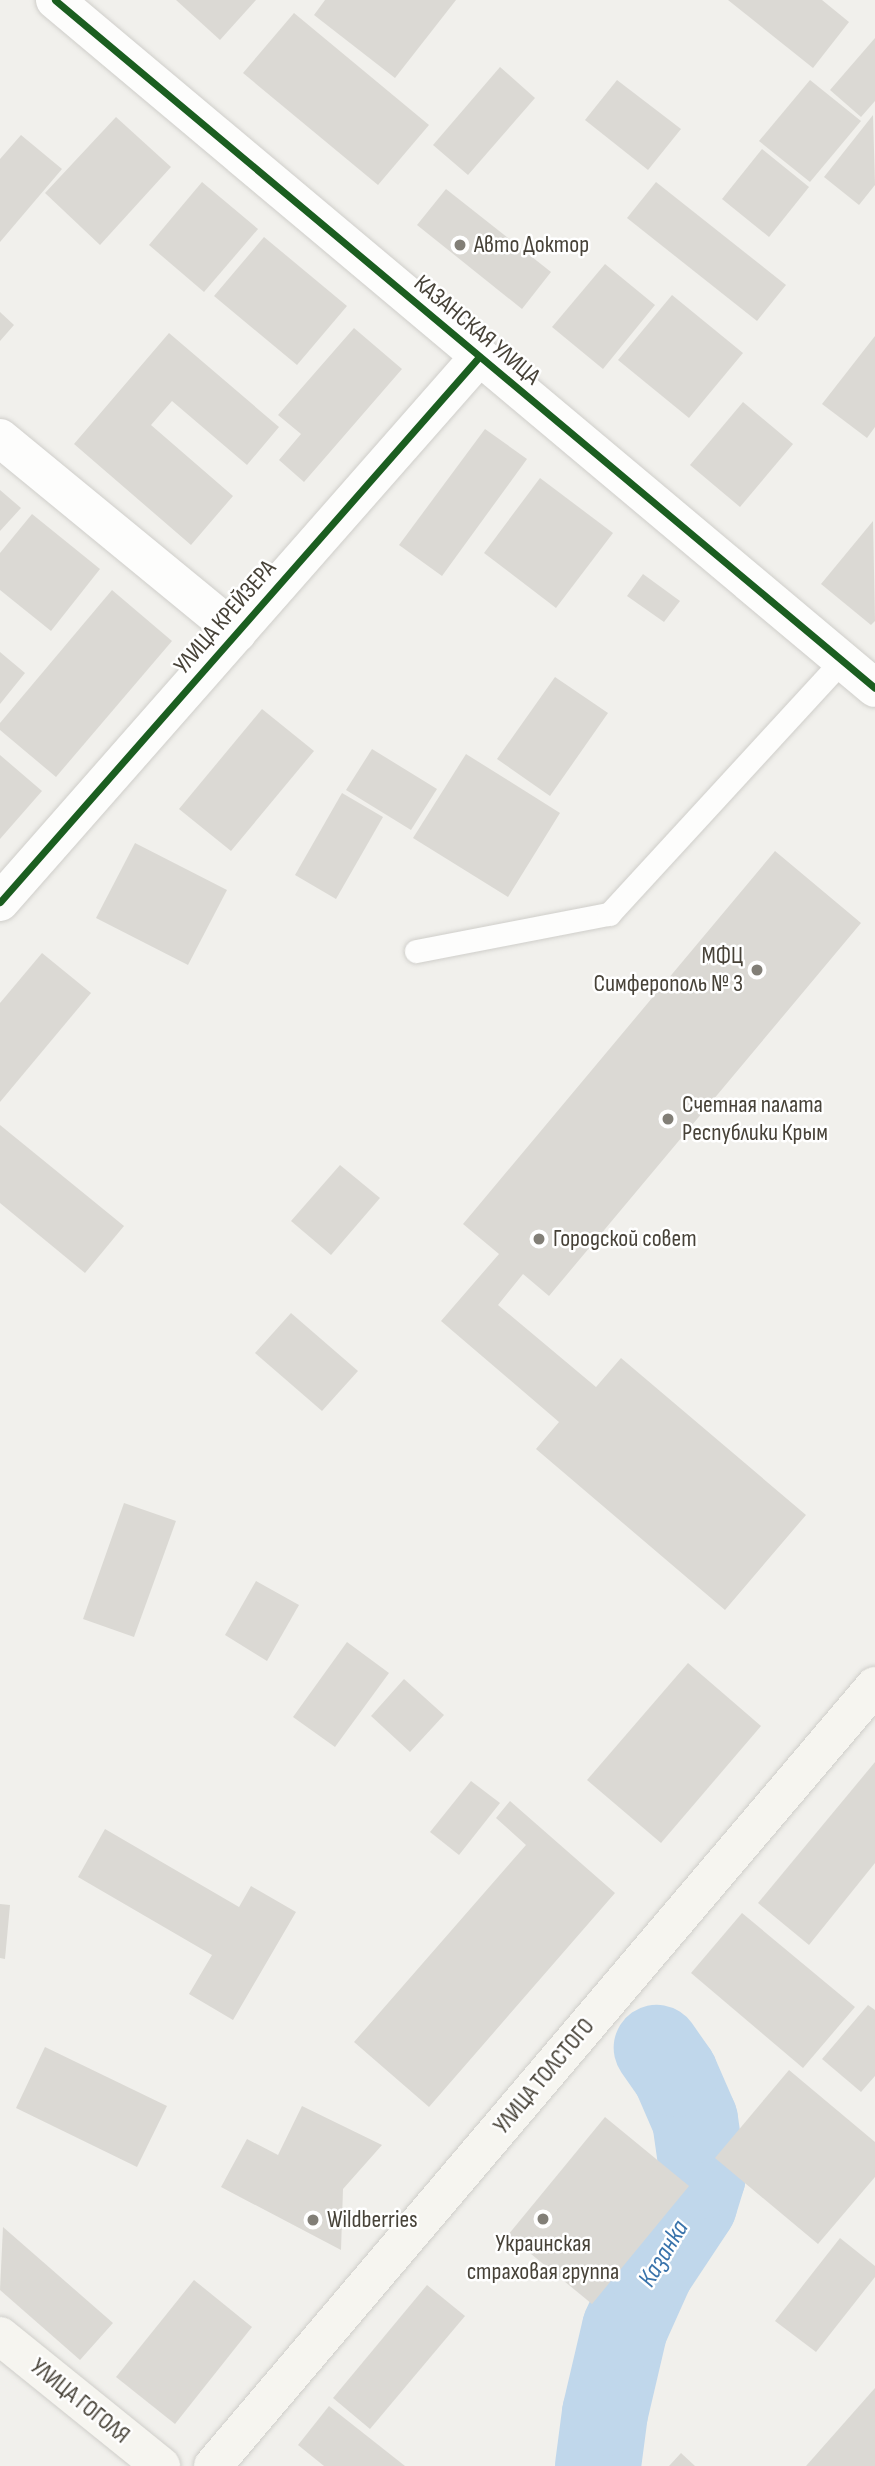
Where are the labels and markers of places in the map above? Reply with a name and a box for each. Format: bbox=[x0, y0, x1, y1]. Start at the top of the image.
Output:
place label: Авто Доктор bbox=[474, 231, 589, 259]
marker: Авто Доктор bbox=[452, 237, 468, 253]
place label: МФЦ Симферополь № 3 bbox=[593, 942, 743, 998]
marker: МФЦ Симферополь № 3 bbox=[749, 962, 765, 978]
place label: Счетная палата Республики Крым bbox=[682, 1091, 828, 1147]
marker: Счетная палата Республики Крым bbox=[660, 1111, 676, 1127]
place label: Городской совет bbox=[553, 1225, 697, 1253]
marker: Городской совет bbox=[531, 1231, 547, 1247]
place label: Wildberries bbox=[327, 2206, 418, 2234]
marker: Украинская страховая группа bbox=[535, 2211, 551, 2227]
marker: Wildberries bbox=[305, 2212, 321, 2228]
place label: Украинская страховая группа bbox=[467, 2230, 619, 2286]

